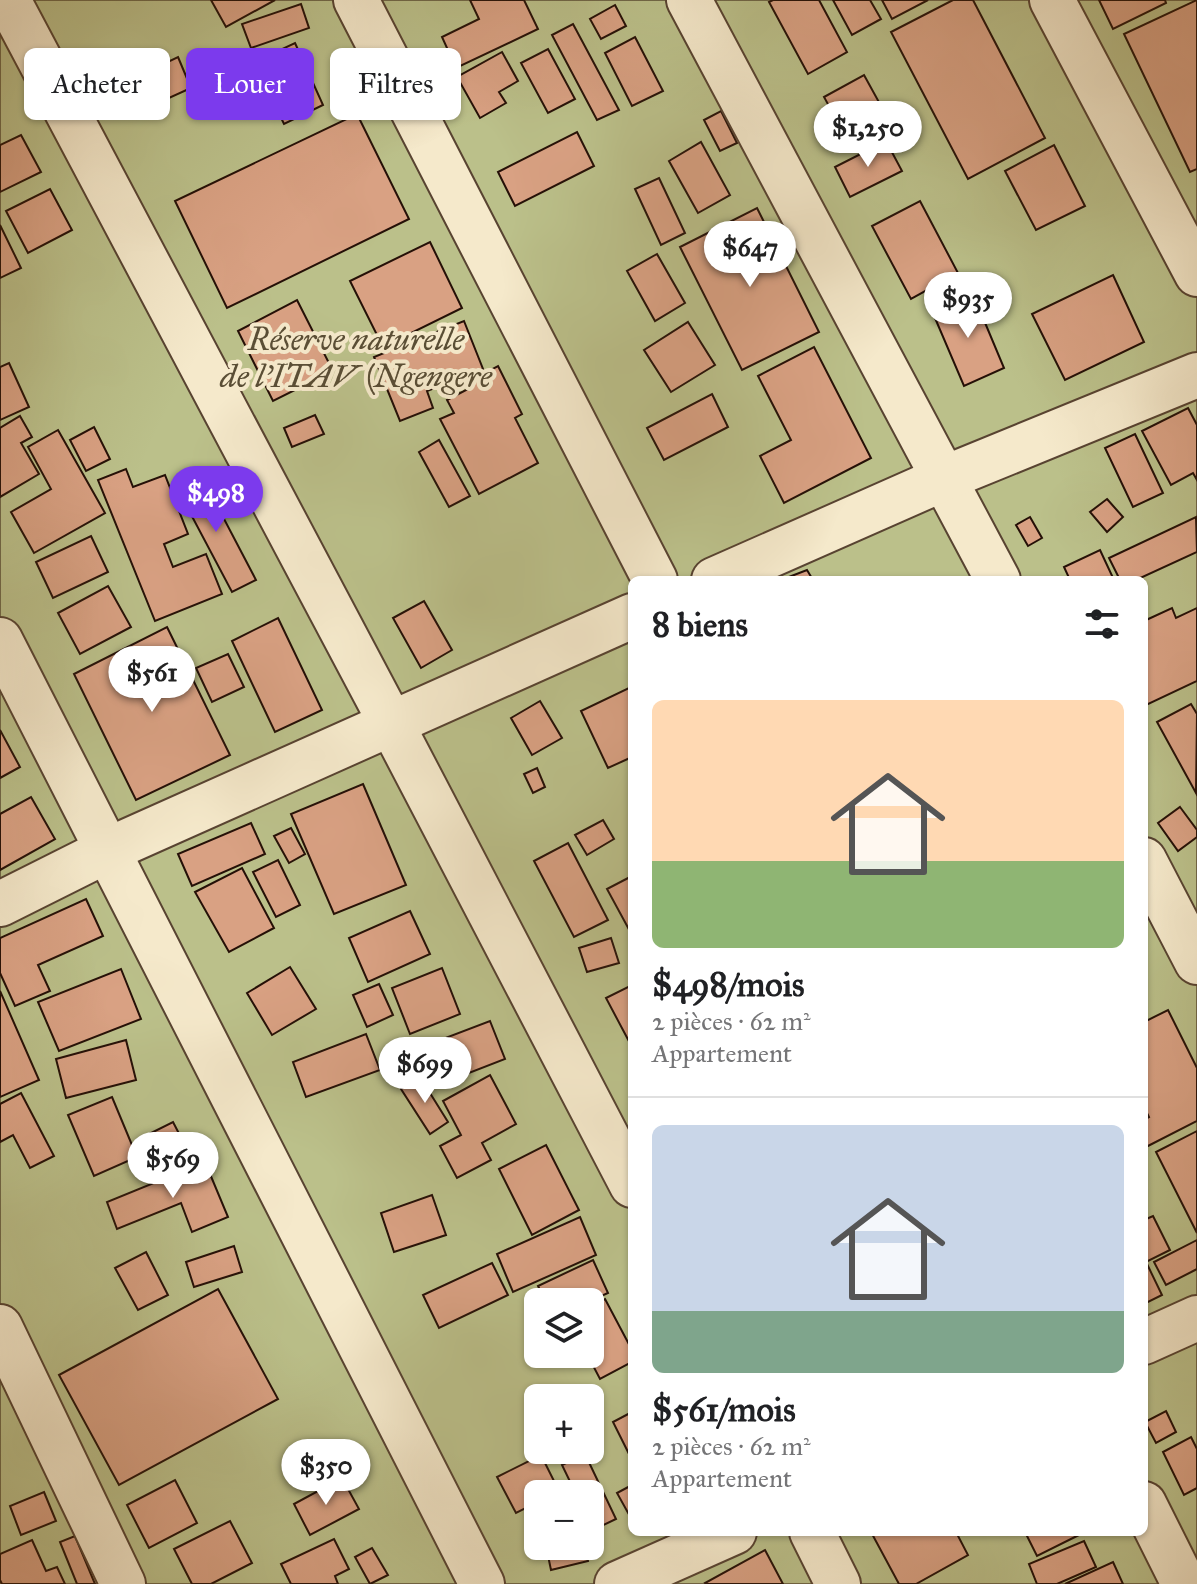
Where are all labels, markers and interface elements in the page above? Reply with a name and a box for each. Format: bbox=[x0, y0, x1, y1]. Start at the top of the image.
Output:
chip: Acheter bbox=[24, 48, 170, 120]
chip: Louer bbox=[186, 48, 314, 120]
chip: Filtres bbox=[330, 48, 461, 120]
pin: $1,250 bbox=[803, 101, 933, 169]
text: $1,250 bbox=[832, 111, 904, 143]
pin: $647 bbox=[703, 221, 797, 289]
text: $647 bbox=[722, 231, 778, 263]
pin: $935 bbox=[921, 272, 1015, 340]
text: $935 bbox=[942, 282, 994, 314]
park label: Réserve naturelle de l'ITAV (Ngengere bbox=[219, 320, 493, 396]
pin: $498 bbox=[169, 466, 263, 534]
text: $498 bbox=[187, 476, 245, 508]
icon: filters bbox=[1080, 602, 1124, 646]
text: 8 biens bbox=[652, 604, 748, 645]
pin: $561 bbox=[105, 646, 199, 714]
text: $561 bbox=[126, 656, 178, 688]
icon: home bbox=[816, 752, 960, 896]
text: $498/mois bbox=[652, 964, 804, 1005]
text: 2 pièces · 62 m² bbox=[652, 1005, 811, 1037]
pin: $699 bbox=[378, 1037, 472, 1105]
text: Appartement bbox=[652, 1037, 792, 1069]
text: $699 bbox=[397, 1047, 453, 1079]
pin: $569 bbox=[126, 1132, 220, 1200]
text: $569 bbox=[146, 1142, 200, 1174]
icon: home bbox=[816, 1177, 960, 1321]
map controls bbox=[524, 1288, 604, 1560]
button: layers bbox=[524, 1288, 604, 1368]
button: + bbox=[524, 1384, 604, 1464]
text: $561/mois bbox=[652, 1389, 796, 1430]
text: 2 pièces · 62 m² bbox=[652, 1430, 811, 1462]
pin: $350 bbox=[279, 1439, 373, 1507]
text: $350 bbox=[299, 1449, 353, 1481]
text: Appartement bbox=[652, 1462, 792, 1494]
button: − bbox=[524, 1480, 604, 1560]

